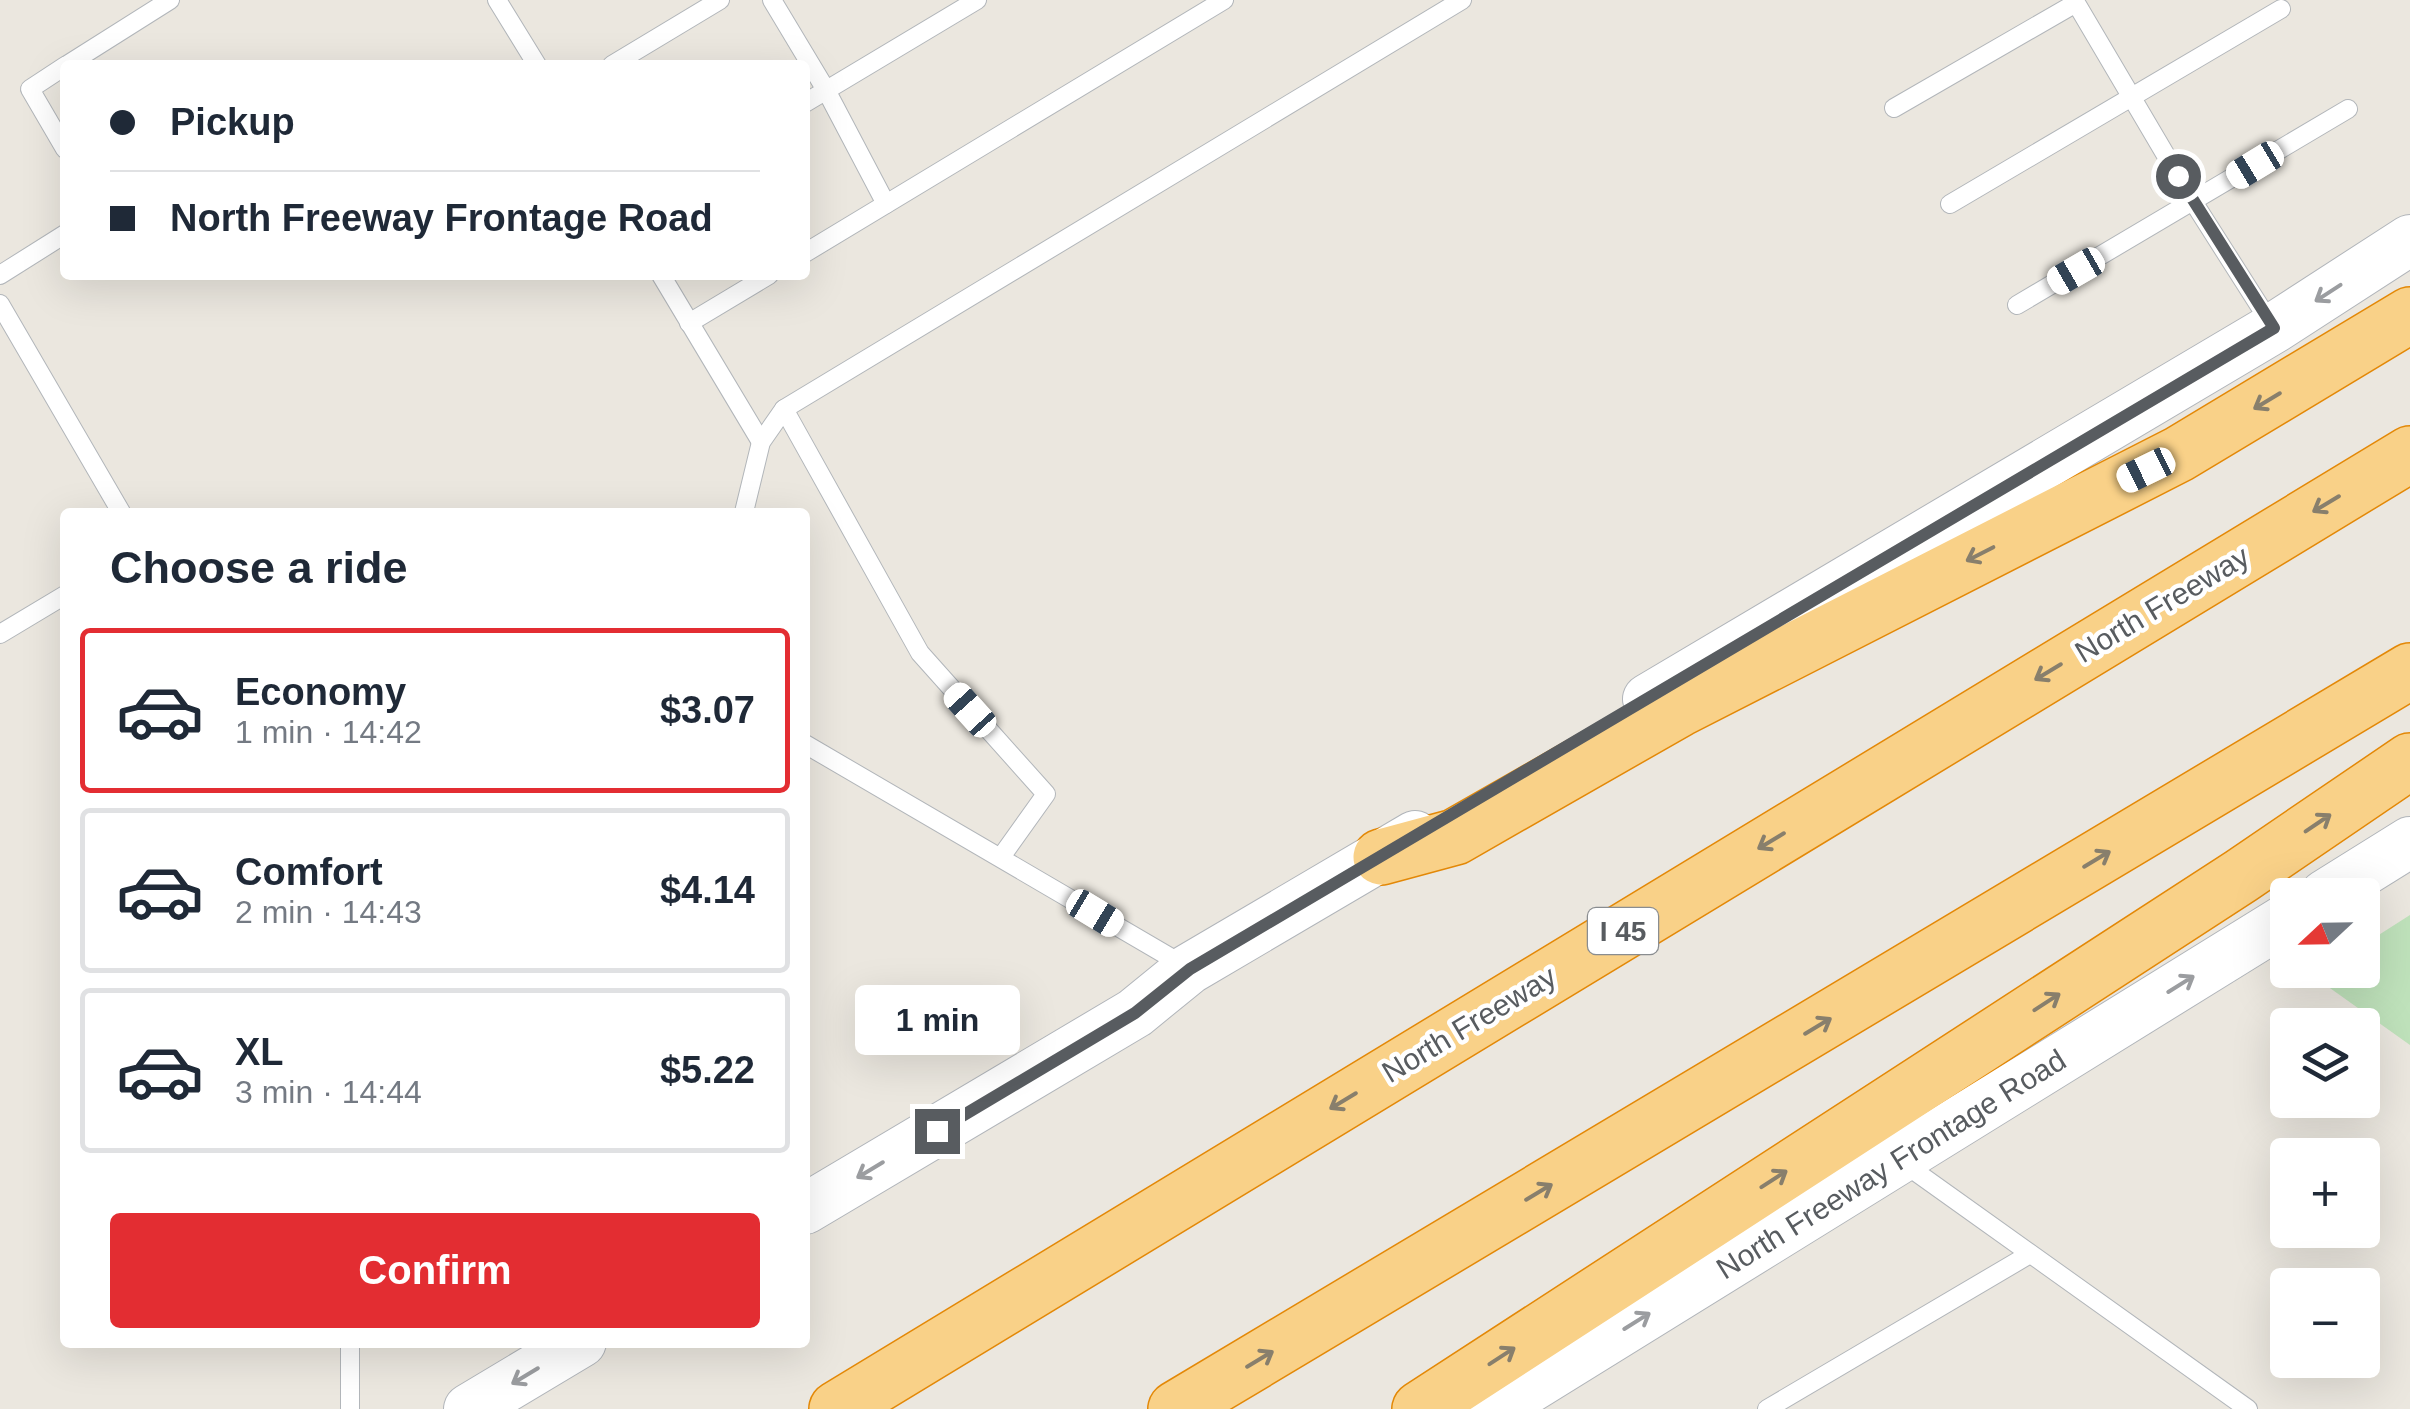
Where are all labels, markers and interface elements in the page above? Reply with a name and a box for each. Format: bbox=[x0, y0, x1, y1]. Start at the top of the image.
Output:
text: Pickup bbox=[170, 101, 295, 143]
car bbox=[2222, 137, 2288, 193]
route start bbox=[2156, 154, 2201, 199]
text: North Freeway Frontage Road bbox=[170, 197, 713, 239]
car bbox=[2043, 243, 2109, 299]
one-way arrow bbox=[2315, 282, 2343, 303]
one-way arrow bbox=[2253, 391, 2282, 411]
car bbox=[2112, 443, 2180, 497]
one-way arrow bbox=[2312, 494, 2341, 514]
street label: North Freeway bbox=[2069, 539, 2255, 669]
text: Choose a ride bbox=[110, 542, 408, 593]
one-way arrow bbox=[1965, 545, 1995, 564]
one-way arrow bbox=[2034, 662, 2063, 682]
icon: car bbox=[115, 666, 205, 756]
text: Economy bbox=[235, 671, 406, 713]
car bbox=[939, 678, 1001, 742]
text: $3.07 bbox=[660, 689, 755, 731]
text: 1 min · 14:42 bbox=[235, 714, 422, 750]
one-way arrow bbox=[2304, 813, 2332, 834]
one-way arrow bbox=[1757, 831, 1785, 851]
icon: car bbox=[115, 846, 205, 936]
one-way arrow bbox=[2082, 849, 2111, 869]
text: Comfort bbox=[235, 851, 383, 893]
text: $4.14 bbox=[660, 869, 755, 911]
north arrow bbox=[2270, 878, 2380, 988]
map controls bbox=[2270, 878, 2380, 1378]
car bbox=[1062, 885, 1128, 941]
text: 2 min · 14:43 bbox=[235, 894, 422, 930]
road number: I 45 bbox=[1588, 908, 1658, 954]
street label: North Freeway bbox=[1376, 959, 1562, 1089]
one-way arrow bbox=[2166, 974, 2195, 994]
callout: 1 min bbox=[854, 986, 1020, 1056]
one-way arrow bbox=[2032, 991, 2060, 1012]
text: 1 min bbox=[896, 1002, 979, 1038]
button: layers bbox=[2270, 1008, 2380, 1118]
one-way arrow bbox=[1803, 1016, 1832, 1036]
icon: car bbox=[115, 1026, 205, 1116]
text: XL bbox=[235, 1031, 284, 1073]
street label: North Freeway Frontage Road bbox=[1710, 1043, 2072, 1285]
text: $5.22 bbox=[660, 1049, 755, 1091]
text: 3 min · 14:44 bbox=[235, 1074, 422, 1110]
one-way arrow bbox=[1329, 1091, 1358, 1111]
route end bbox=[915, 1109, 960, 1154]
button: + bbox=[2270, 1138, 2380, 1248]
one-way arrow bbox=[857, 1160, 885, 1180]
one-way arrow bbox=[1760, 1168, 1788, 1189]
one-way arrow bbox=[1524, 1182, 1553, 1202]
button: Confirm bbox=[110, 1213, 760, 1328]
button: − bbox=[2270, 1268, 2380, 1378]
one-way arrow bbox=[1622, 1311, 1651, 1331]
one-way arrow bbox=[1487, 1345, 1515, 1366]
one-way arrow bbox=[1245, 1349, 1274, 1369]
one-way arrow bbox=[511, 1366, 540, 1386]

